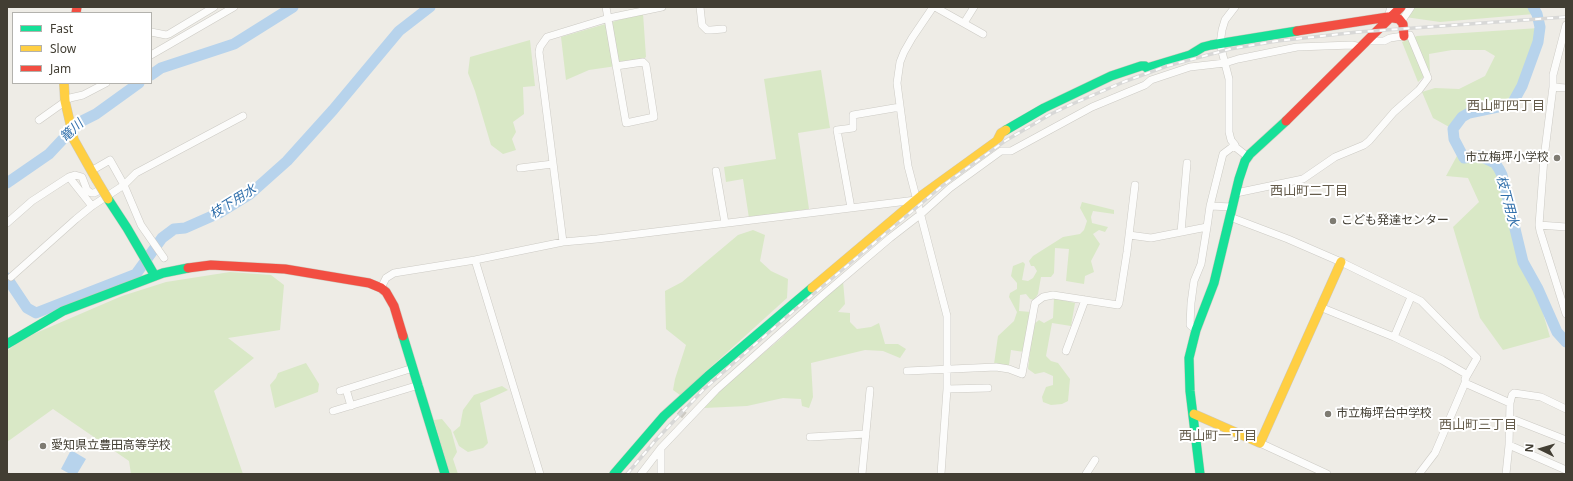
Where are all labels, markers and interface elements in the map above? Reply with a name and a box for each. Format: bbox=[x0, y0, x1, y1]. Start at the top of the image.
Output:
legend bbox=[12, 12, 152, 84]
text: Fast bbox=[50, 20, 73, 37]
text: Slow bbox=[50, 40, 76, 57]
text: Jam bbox=[50, 60, 71, 77]
district label: 西山町四丁目 bbox=[1467, 98, 1545, 114]
water label: 篭川 bbox=[57, 116, 87, 146]
place label: 市立梅坪小学校 bbox=[1465, 151, 1549, 165]
marker: 市立梅坪小学校 bbox=[1552, 153, 1562, 163]
water label: 枝下用水 bbox=[1493, 174, 1521, 228]
water label: 枝下用水 bbox=[207, 182, 259, 222]
district label: 西山町二丁目 bbox=[1270, 183, 1348, 199]
place label: こども発達センター bbox=[1341, 214, 1449, 228]
marker: こども発達センター bbox=[1328, 216, 1338, 226]
place label: 市立梅坪台中学校 bbox=[1336, 407, 1432, 421]
marker: 市立梅坪台中学校 bbox=[1323, 409, 1333, 419]
district label: 西山町三丁目 bbox=[1439, 417, 1517, 433]
district label: 西山町一丁目 bbox=[1179, 428, 1257, 444]
north arrow bbox=[1521, 429, 1561, 469]
place label: 愛知県立豊田高等学校 bbox=[51, 439, 171, 453]
marker: 愛知県立豊田高等学校 bbox=[38, 441, 48, 451]
text: N bbox=[1521, 443, 1536, 453]

